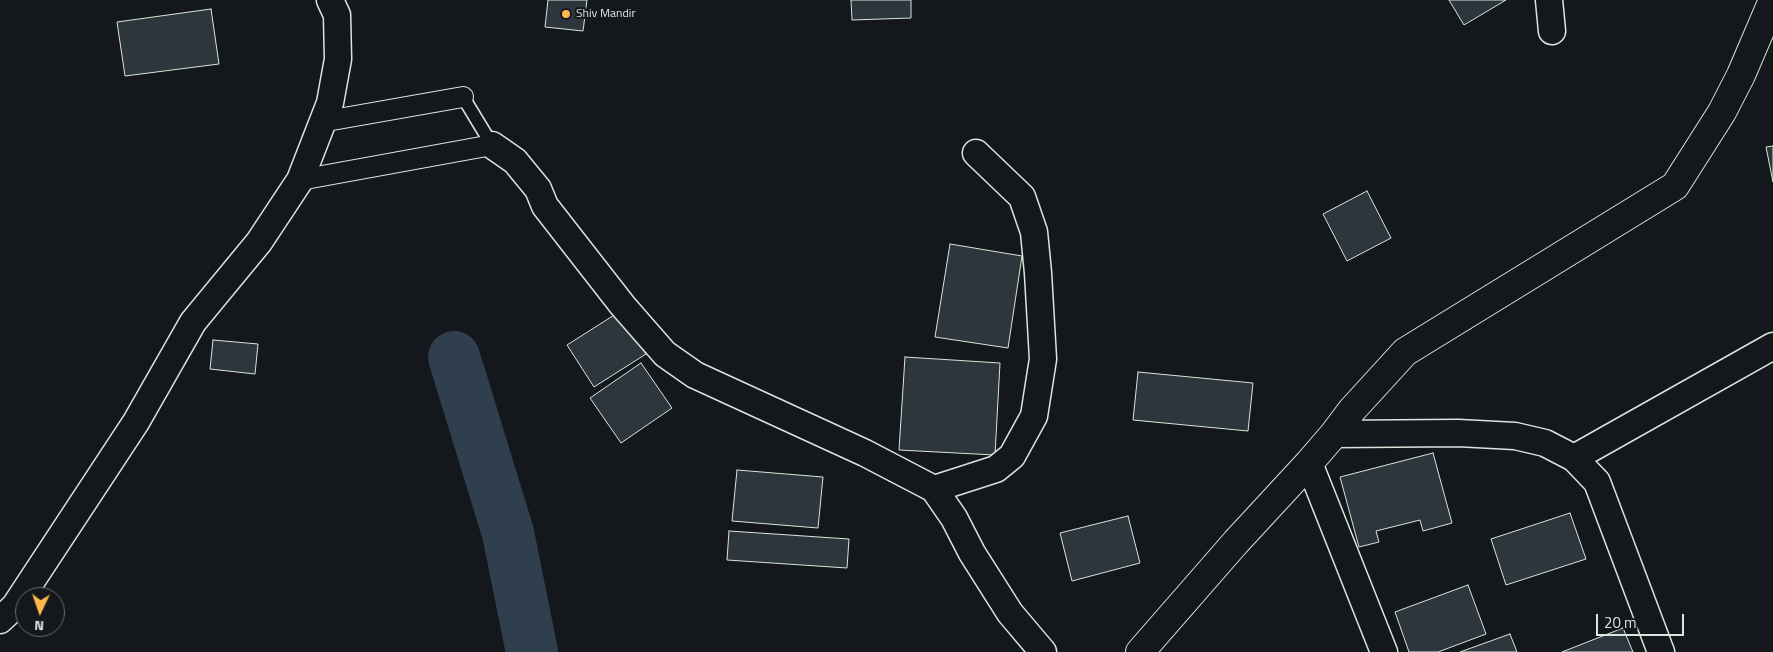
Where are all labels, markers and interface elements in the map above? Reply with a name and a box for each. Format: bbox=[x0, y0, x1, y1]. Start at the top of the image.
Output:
place label: Shiv Mandir bbox=[576, 7, 636, 21]
marker: Shiv Mandir bbox=[560, 8, 572, 20]
north arrow bbox=[15, 587, 65, 637]
scale bar bbox=[1598, 604, 1686, 636]
text: 20 m bbox=[1604, 611, 1637, 634]
text: N bbox=[34, 616, 45, 637]

